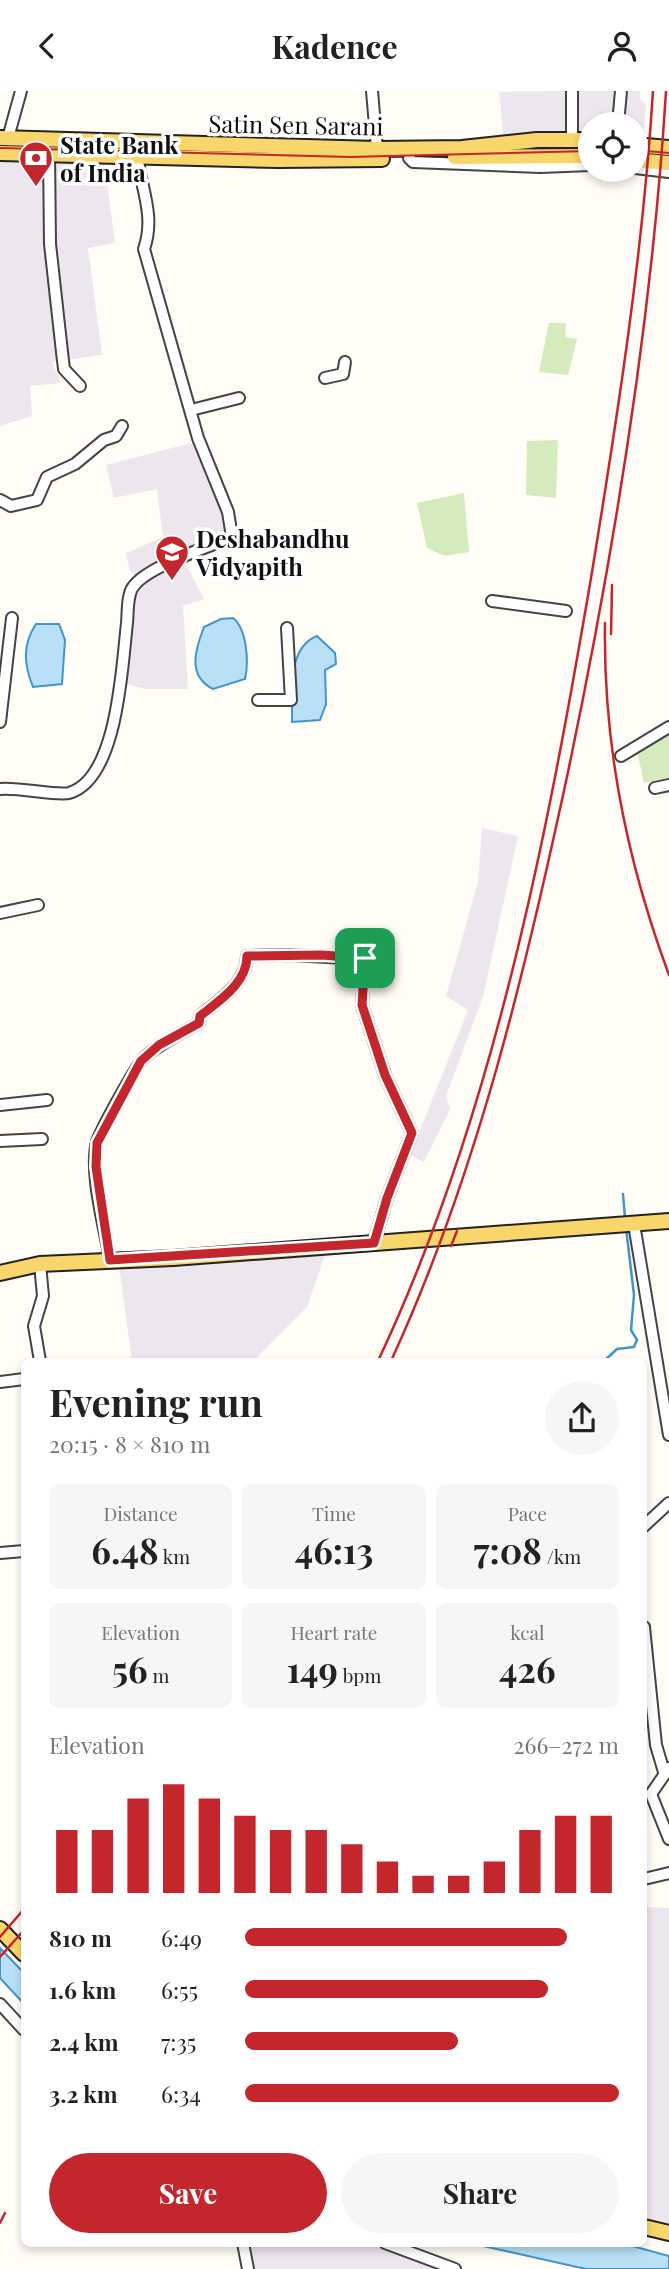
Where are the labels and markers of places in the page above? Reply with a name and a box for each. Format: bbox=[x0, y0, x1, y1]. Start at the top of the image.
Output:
place label: State Bank of India bbox=[60, 128, 179, 188]
bank icon: State Bank of India bbox=[17, 139, 55, 188]
place label: Deshabandhu Vidyapith bbox=[195, 522, 350, 582]
school or university icon: Deshabandhu Vidyapith bbox=[153, 533, 191, 582]
pin bbox=[335, 928, 395, 988]

